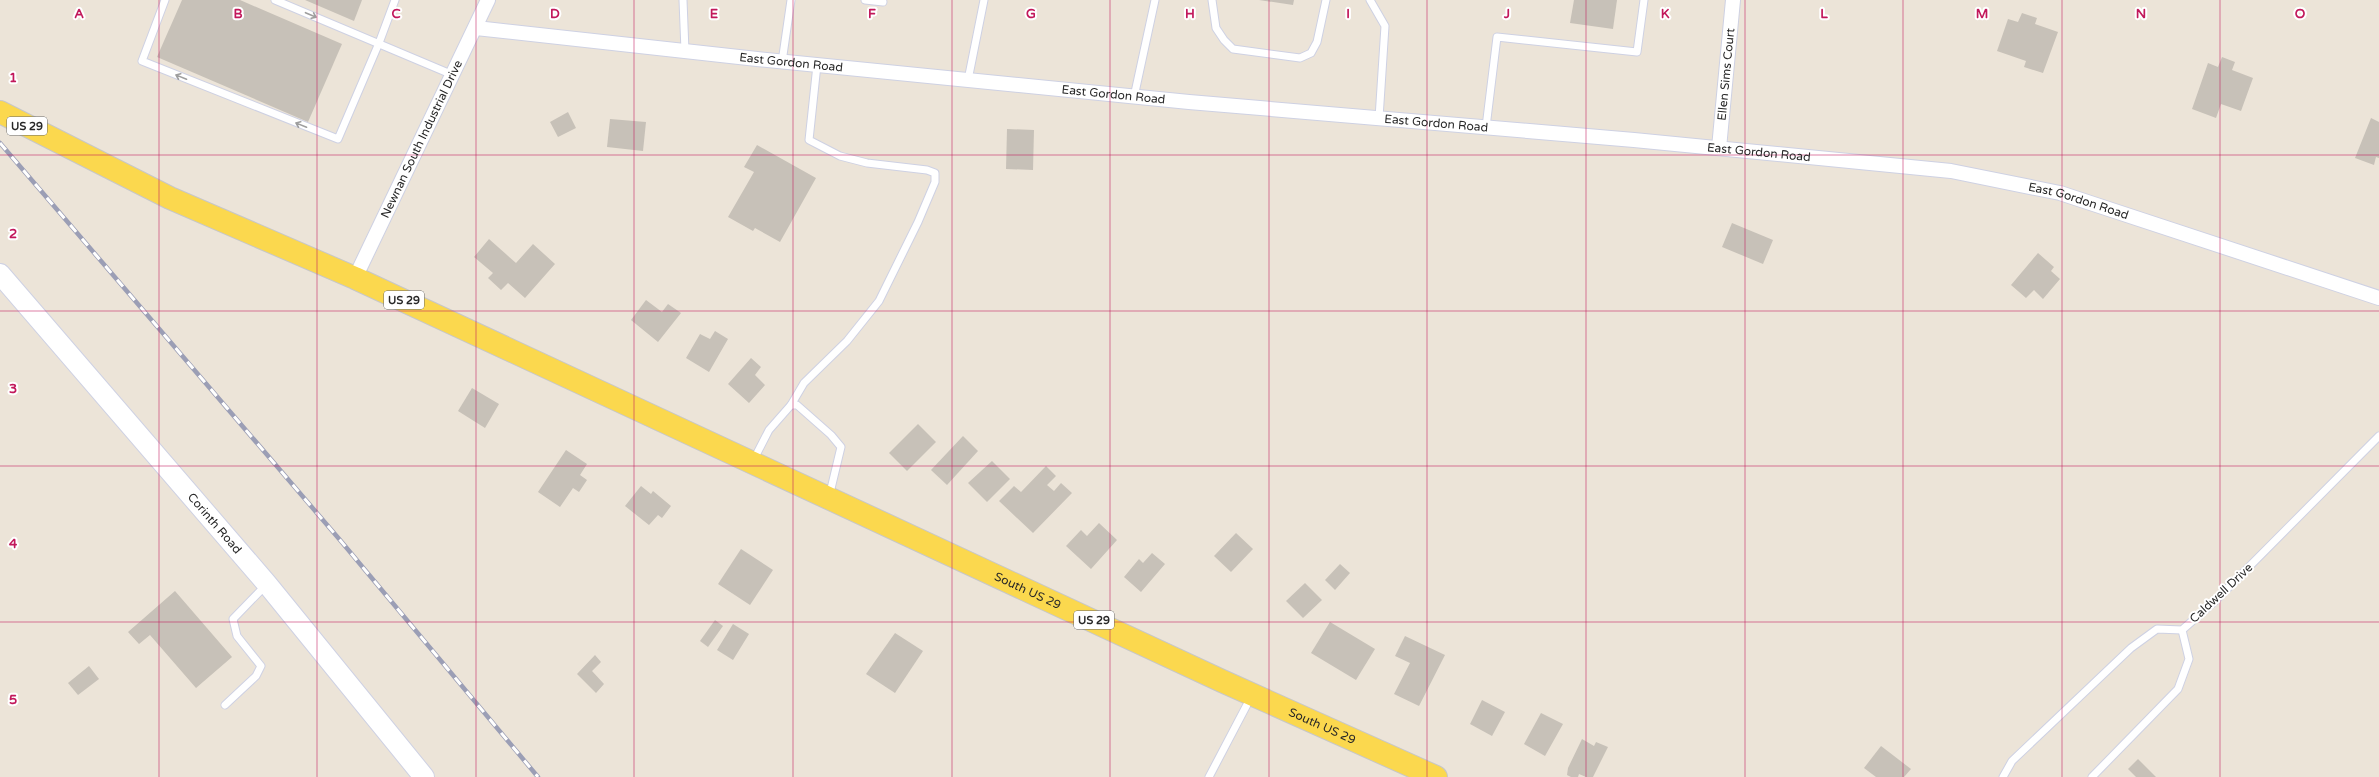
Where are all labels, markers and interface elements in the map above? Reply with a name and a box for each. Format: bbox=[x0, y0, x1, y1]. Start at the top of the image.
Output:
text: A bbox=[74, 6, 84, 22]
text: B bbox=[233, 6, 243, 22]
text: C bbox=[391, 6, 401, 22]
text: D bbox=[550, 6, 560, 22]
text: E bbox=[710, 6, 718, 22]
text: F bbox=[868, 6, 876, 22]
text: G bbox=[1026, 6, 1036, 22]
text: H bbox=[1185, 6, 1195, 22]
text: I bbox=[1346, 6, 1350, 22]
text: J bbox=[1503, 6, 1510, 22]
text: K bbox=[1661, 6, 1670, 22]
text: L bbox=[1820, 6, 1828, 22]
text: M bbox=[1976, 6, 1988, 22]
text: N bbox=[2136, 6, 2146, 22]
text: O bbox=[2295, 6, 2306, 22]
one-way arrow bbox=[305, 11, 317, 19]
street label: Ellen Sims Court bbox=[1715, 27, 1737, 121]
street label: East Gordon Road bbox=[739, 50, 844, 75]
street label: Newnan South Industrial Drive bbox=[378, 58, 465, 220]
text: 1 bbox=[9, 70, 17, 86]
one-way arrow bbox=[175, 72, 187, 80]
street label: East Gordon Road bbox=[1061, 82, 1166, 107]
street label: East Gordon Road bbox=[1384, 112, 1489, 135]
road number: US 29 bbox=[7, 117, 47, 135]
one-way arrow bbox=[296, 121, 308, 129]
street label: East Gordon Road bbox=[1706, 140, 1811, 164]
street label: East Gordon Road bbox=[2027, 180, 2130, 222]
text: 2 bbox=[9, 226, 17, 242]
road number: US 29 bbox=[384, 291, 424, 309]
text: 3 bbox=[9, 381, 17, 397]
street label: Corinth Road bbox=[185, 490, 245, 556]
text: 4 bbox=[9, 536, 18, 552]
street label: Caldwell Drive bbox=[2187, 560, 2255, 626]
street label: South US 29 bbox=[992, 569, 1063, 612]
road number: US 29 bbox=[1074, 611, 1114, 629]
text: 5 bbox=[9, 692, 17, 708]
street label: South US 29 bbox=[1287, 705, 1358, 747]

